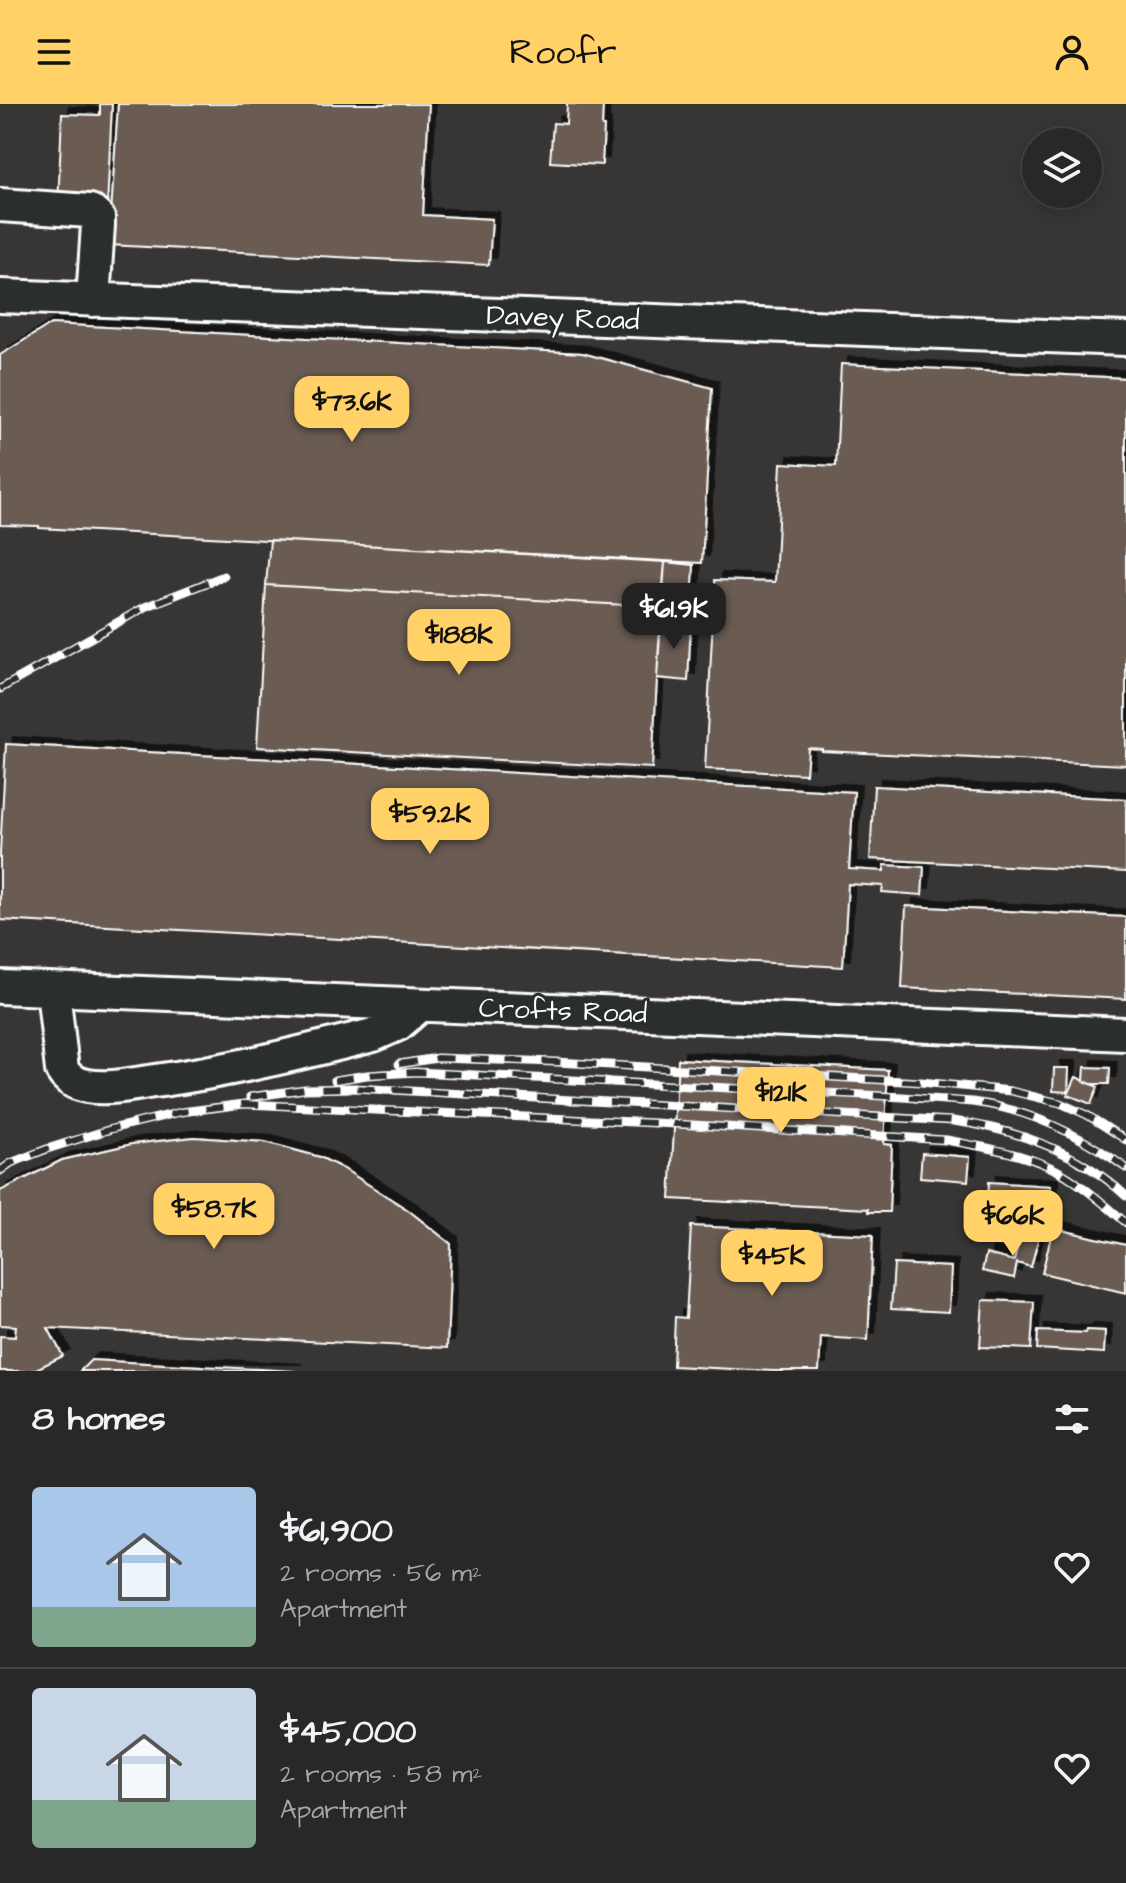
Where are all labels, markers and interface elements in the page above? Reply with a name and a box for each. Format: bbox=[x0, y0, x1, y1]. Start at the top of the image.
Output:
text: Roofr bbox=[509, 27, 617, 78]
icon: menu bbox=[32, 30, 76, 74]
icon: person bbox=[1050, 30, 1094, 74]
map controls bbox=[1022, 128, 1102, 208]
button: layers bbox=[1022, 128, 1102, 208]
street label: Davey Road bbox=[486, 296, 640, 342]
pin: $73.6K bbox=[287, 376, 417, 444]
text: $73.6K bbox=[312, 384, 392, 420]
pin: $61.9K bbox=[609, 583, 739, 651]
text: $61.9K bbox=[640, 591, 708, 627]
pin: $188K bbox=[403, 609, 515, 677]
text: $188K bbox=[425, 617, 493, 653]
pin: $59.2K bbox=[365, 788, 495, 856]
text: $59.2K bbox=[389, 796, 471, 832]
street label: Crofts Road bbox=[478, 989, 648, 1033]
pin: $121K bbox=[725, 1067, 837, 1135]
text: $121K bbox=[755, 1075, 807, 1111]
pin: $58.7K bbox=[149, 1183, 279, 1251]
pin: $66K bbox=[966, 1190, 1060, 1258]
text: $58.7K bbox=[171, 1191, 257, 1227]
text: $66K bbox=[982, 1198, 1044, 1234]
pin: $45K bbox=[725, 1230, 819, 1298]
text: $45K bbox=[739, 1238, 805, 1274]
text: 8 homes bbox=[32, 1395, 166, 1443]
icon: filters bbox=[1050, 1397, 1094, 1441]
text: $61,900 bbox=[280, 1507, 393, 1555]
icon: home bbox=[96, 1519, 192, 1615]
icon: heart bbox=[1050, 1545, 1094, 1589]
text: 2 rooms · 56 m² bbox=[280, 1555, 482, 1591]
text: Apartment bbox=[280, 1591, 407, 1627]
text: $45,000 bbox=[280, 1708, 417, 1756]
icon: home bbox=[96, 1720, 192, 1816]
icon: heart bbox=[1050, 1746, 1094, 1790]
text: 2 rooms · 58 m² bbox=[280, 1756, 482, 1792]
text: Apartment bbox=[280, 1792, 407, 1828]

